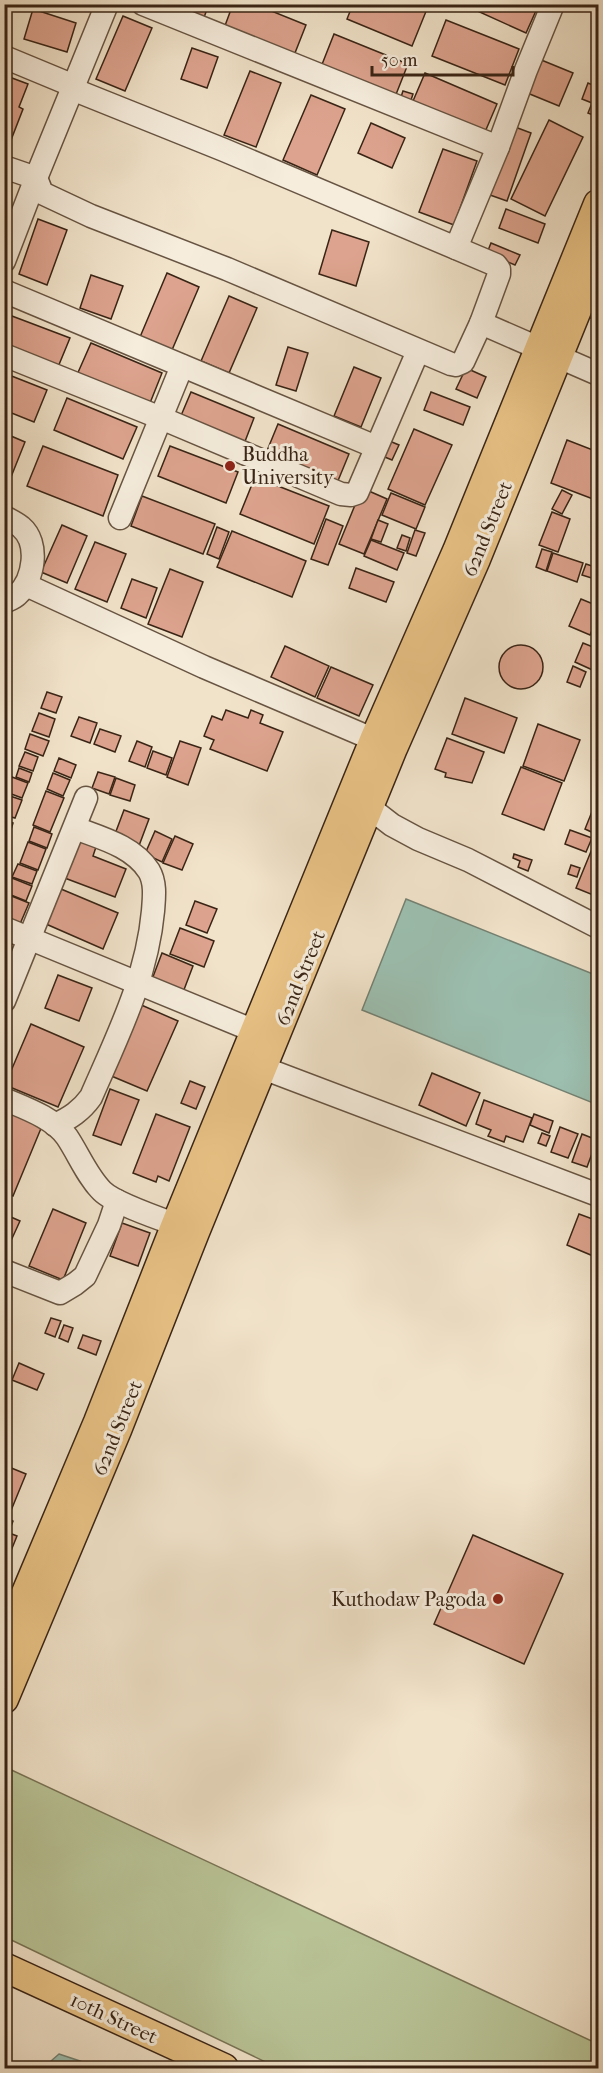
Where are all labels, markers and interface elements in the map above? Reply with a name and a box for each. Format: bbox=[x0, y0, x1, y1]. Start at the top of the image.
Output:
scale bar bbox=[372, 39, 513, 77]
text: 50 m bbox=[381, 50, 418, 71]
place label: Buddha University bbox=[242, 443, 335, 489]
marker: Buddha University bbox=[223, 459, 237, 473]
street label: 62nd Street bbox=[458, 478, 517, 580]
street label: 62nd Street bbox=[271, 927, 330, 1029]
street label: 62nd Street bbox=[88, 1377, 147, 1479]
place label: Kuthodaw Pagoda bbox=[331, 1588, 487, 1611]
marker: Kuthodaw Pagoda bbox=[491, 1592, 505, 1606]
street label: 10th Street bbox=[67, 1988, 161, 2049]

